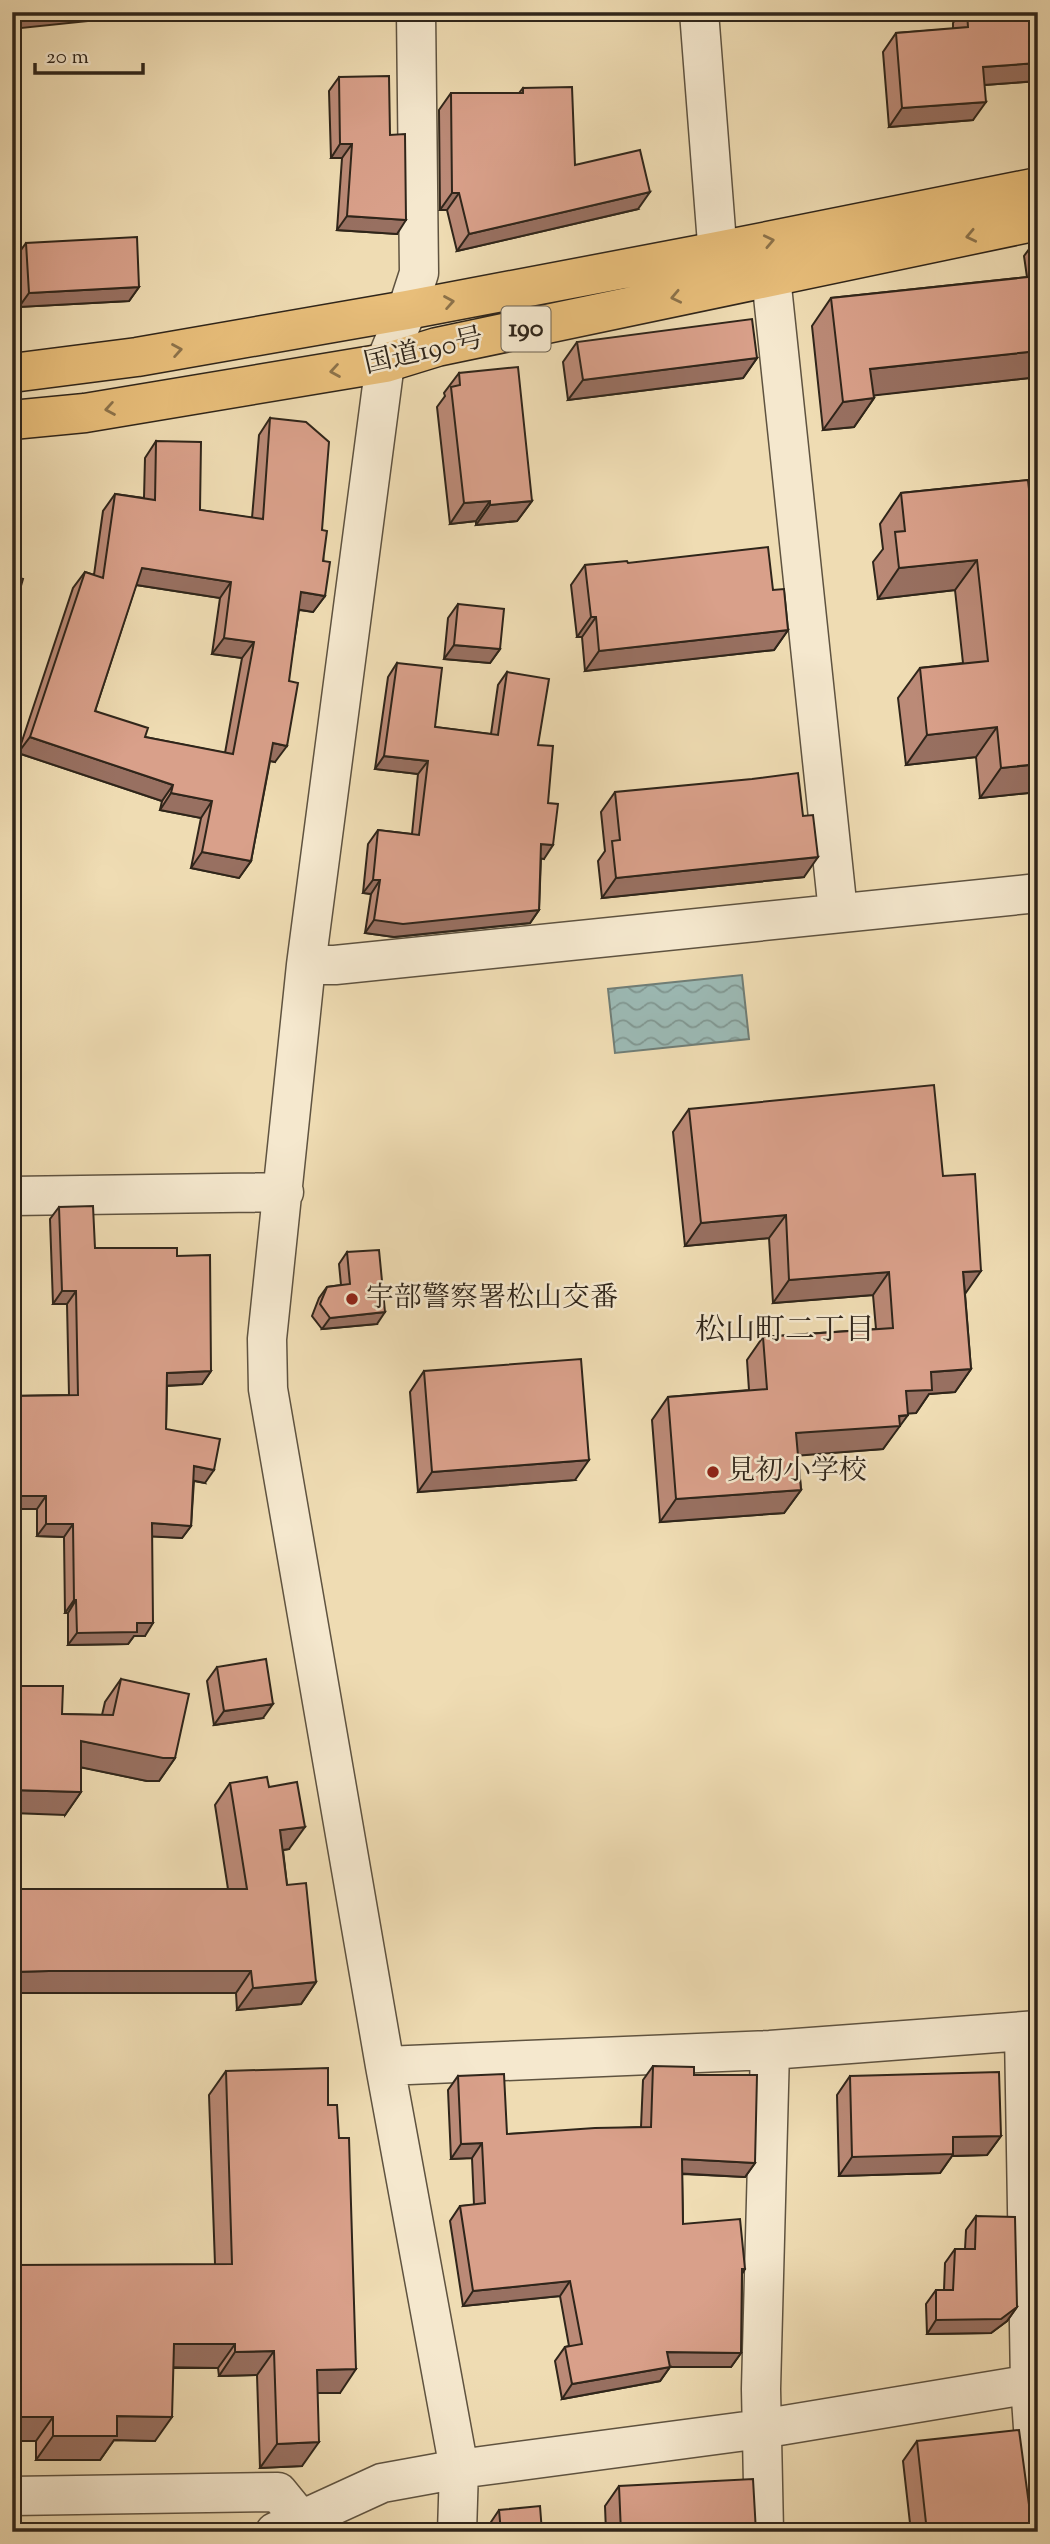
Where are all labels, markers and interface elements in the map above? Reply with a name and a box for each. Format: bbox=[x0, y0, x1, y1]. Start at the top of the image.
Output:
scale bar bbox=[35, 32, 144, 76]
text: 20 m bbox=[46, 43, 89, 73]
one-way arrow bbox=[965, 228, 977, 243]
one-way arrow bbox=[763, 234, 775, 249]
one-way arrow bbox=[670, 288, 682, 303]
one-way arrow bbox=[443, 295, 455, 310]
road number: 190 bbox=[502, 306, 550, 352]
street label: 国道190号 bbox=[360, 319, 488, 385]
one-way arrow bbox=[171, 343, 183, 358]
one-way arrow bbox=[329, 363, 341, 378]
one-way arrow bbox=[104, 401, 116, 416]
place label: 宇部警察署松山交番 bbox=[366, 1279, 618, 1319]
marker: 宇部警察署松山交番 bbox=[344, 1291, 360, 1307]
district label: 松山町二丁目 bbox=[695, 1310, 875, 1353]
place label: 見初小学校 bbox=[727, 1452, 867, 1492]
marker: 見初小学校 bbox=[705, 1464, 721, 1480]

